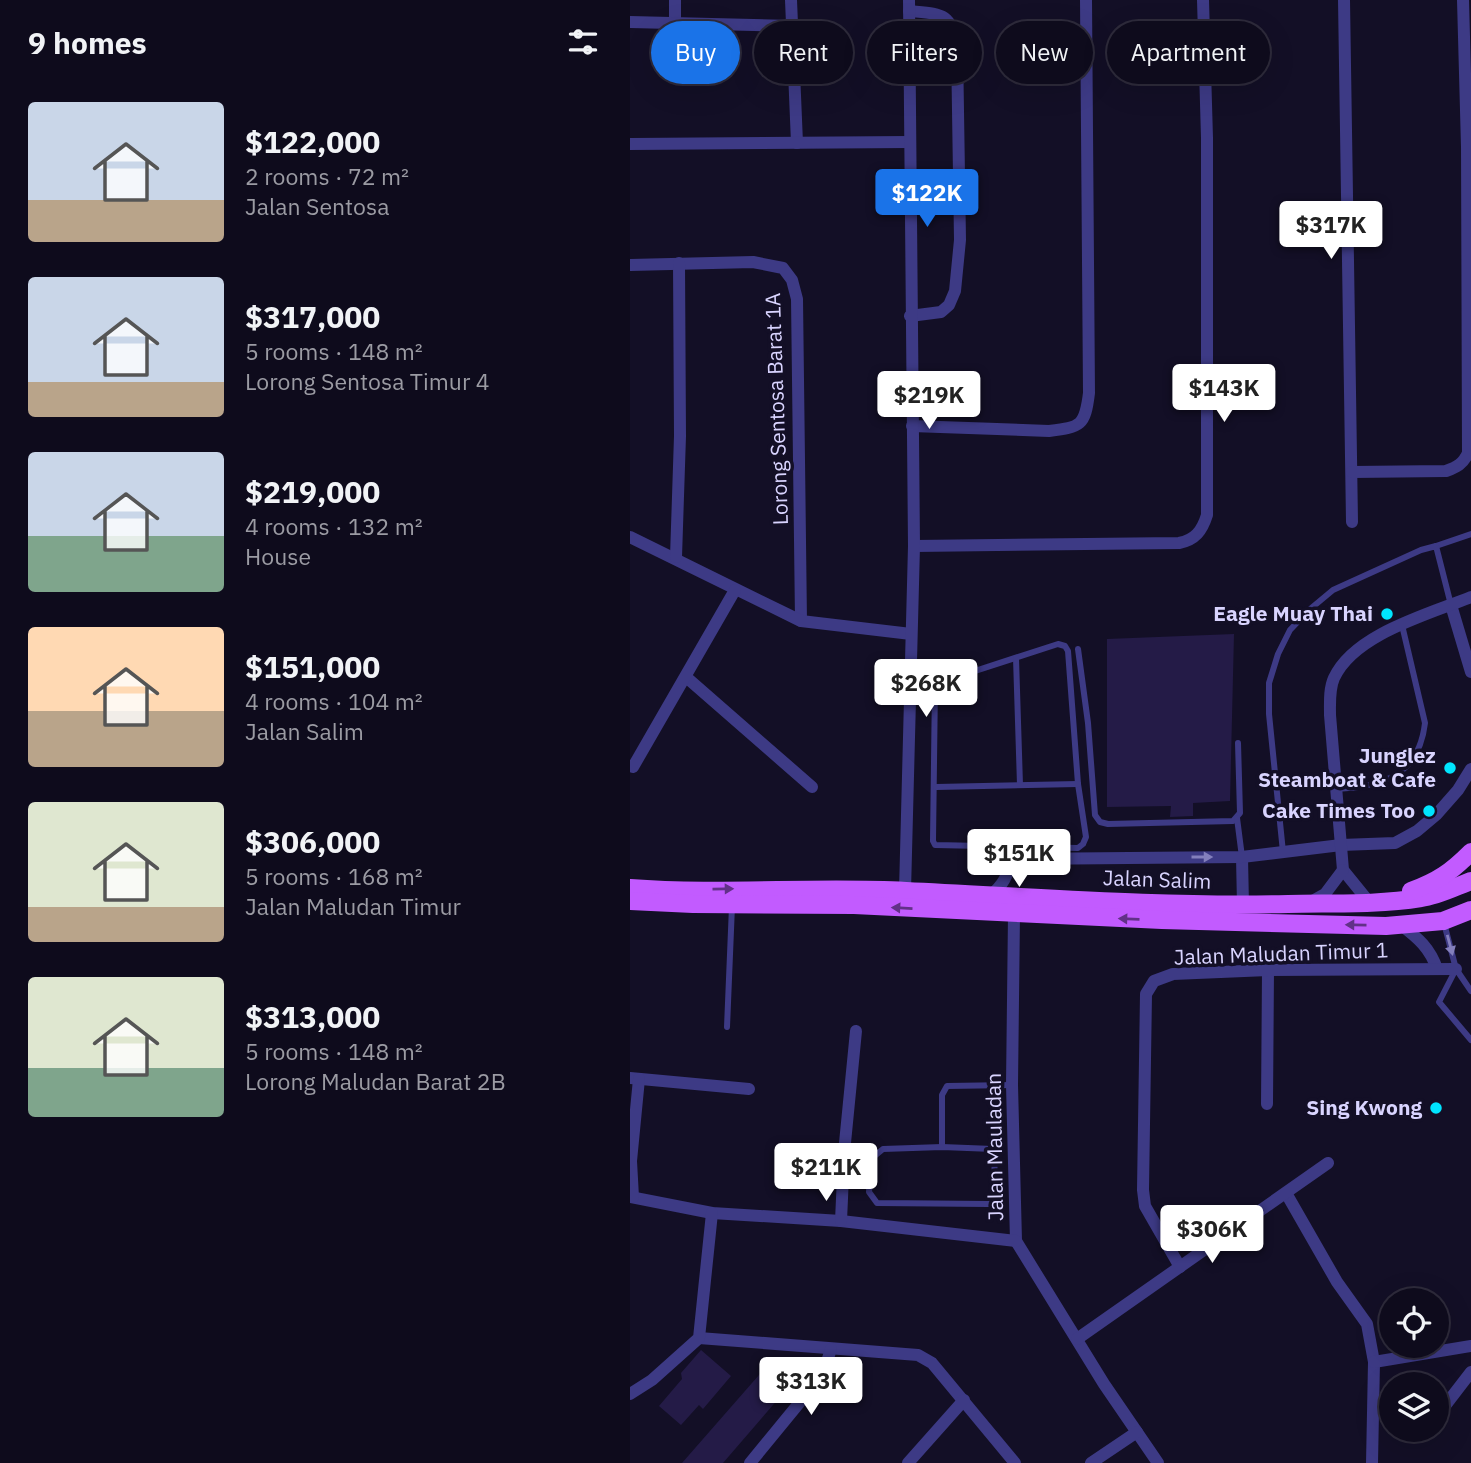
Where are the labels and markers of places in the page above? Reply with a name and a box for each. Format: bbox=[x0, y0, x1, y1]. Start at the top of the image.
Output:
pin: $122K bbox=[878, 170, 976, 229]
pin: $317K bbox=[1282, 202, 1380, 261]
pin: $143K bbox=[1175, 364, 1273, 424]
pin: $219K bbox=[880, 372, 978, 431]
place label: Eagle Muay Thai bbox=[1213, 599, 1373, 627]
marker: Eagle Muay Thai bbox=[1379, 606, 1395, 622]
pin: $268K bbox=[877, 660, 975, 719]
place label: Junglez Steamboat & Cafe bbox=[1258, 741, 1436, 793]
marker: Junglez Steamboat & Cafe bbox=[1442, 760, 1458, 776]
place label: Cake Times Too bbox=[1262, 796, 1415, 824]
marker: Cake Times Too bbox=[1421, 803, 1437, 819]
pin: $151K bbox=[970, 830, 1068, 889]
place label: Sing Kwong bbox=[1306, 1093, 1422, 1121]
marker: Sing Kwong bbox=[1428, 1100, 1444, 1116]
pin: $211K bbox=[777, 1144, 875, 1203]
pin: $306K bbox=[1163, 1206, 1261, 1265]
pin: $313K bbox=[762, 1358, 860, 1417]

